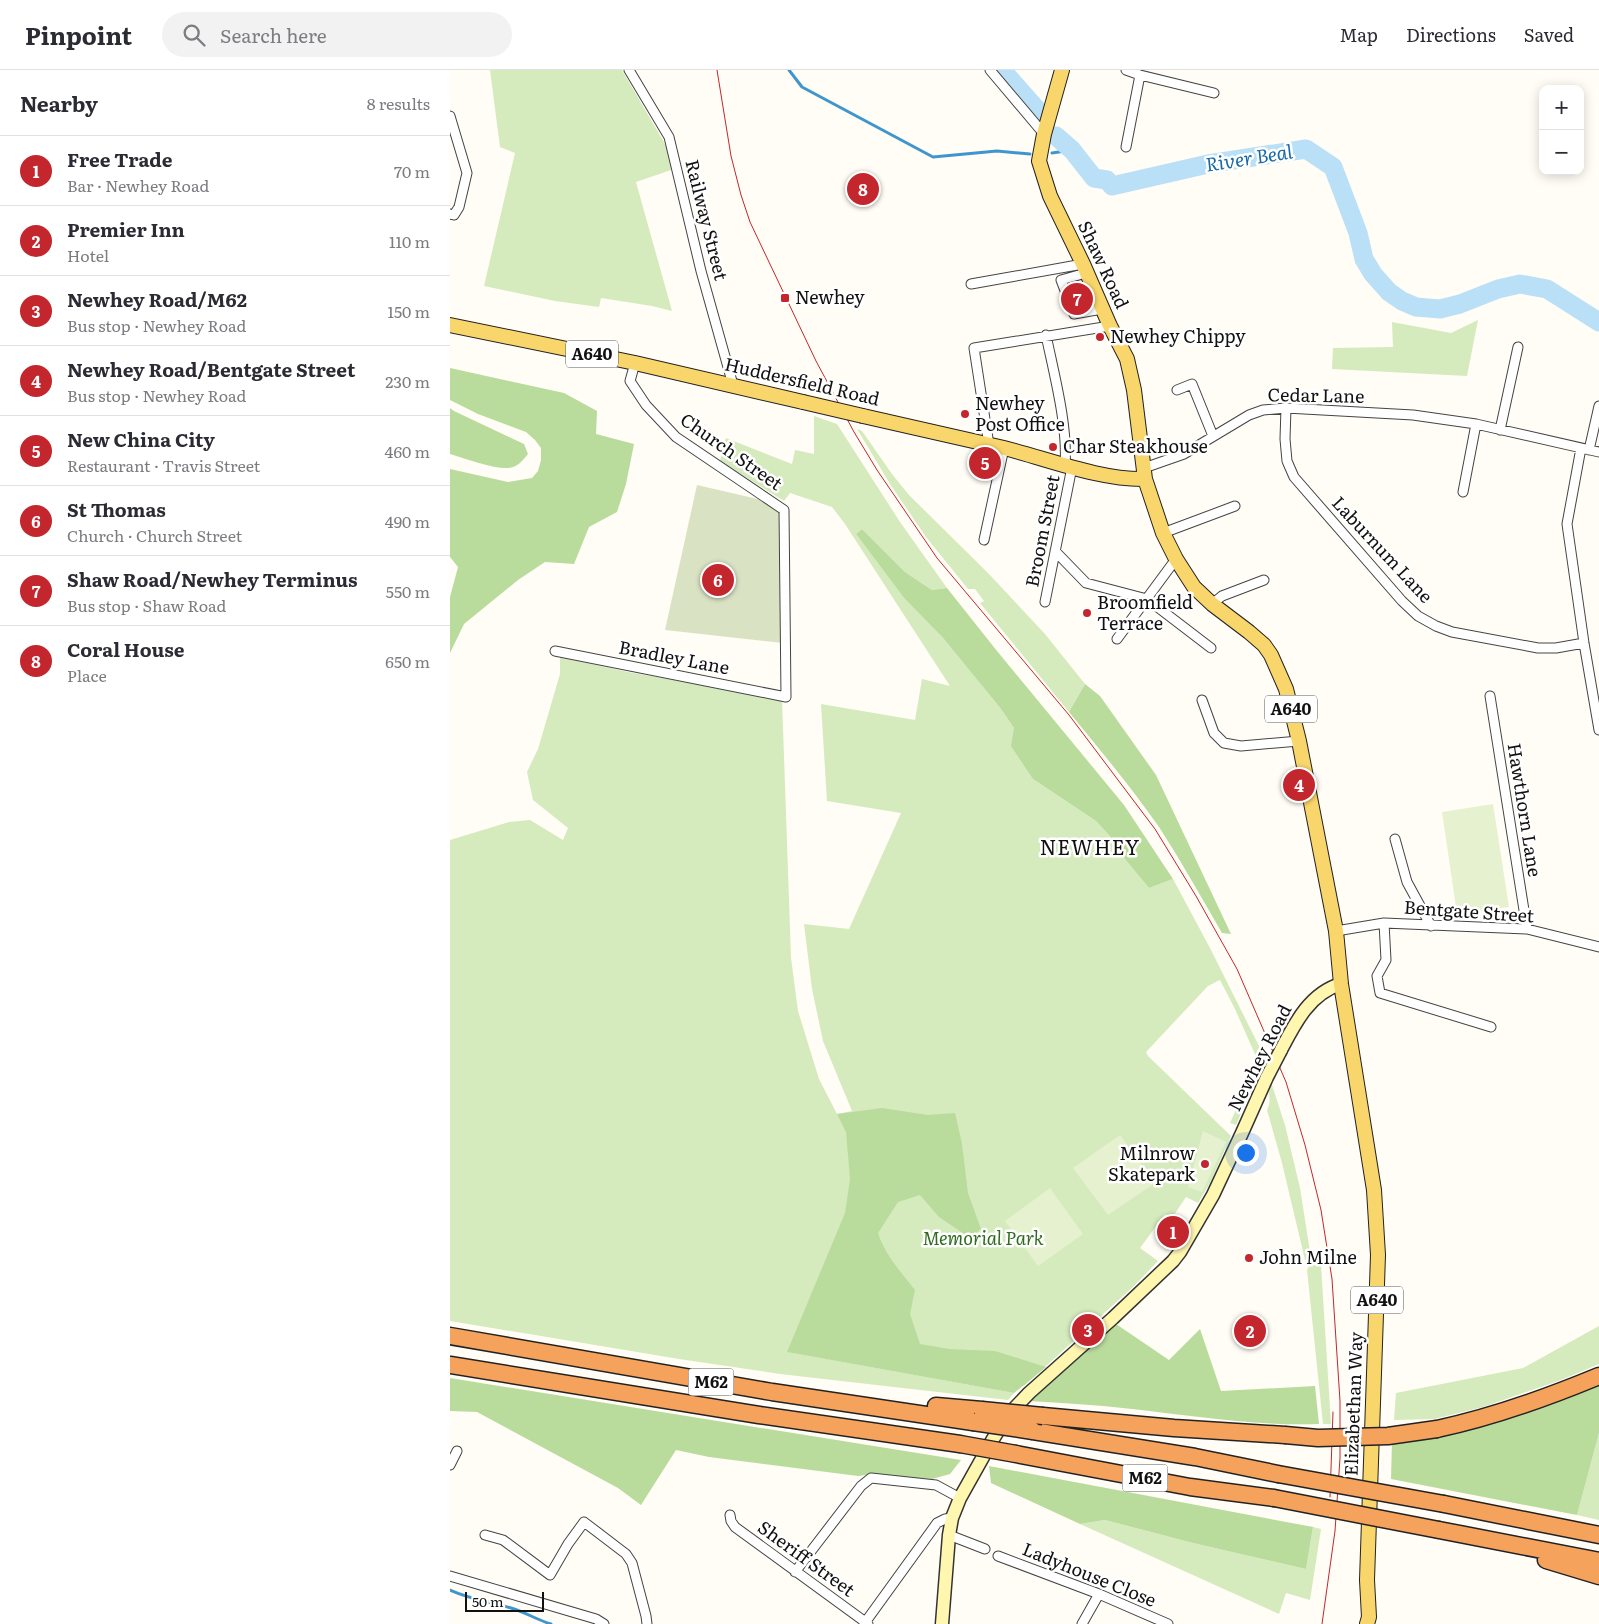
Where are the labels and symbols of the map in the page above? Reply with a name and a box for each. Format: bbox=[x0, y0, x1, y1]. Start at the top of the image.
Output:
water label: River Beal bbox=[1203, 136, 1295, 178]
street label: Railway Street bbox=[679, 156, 736, 284]
pin: 8 bbox=[847, 170, 879, 208]
street label: Shaw Road bbox=[1072, 216, 1137, 313]
pin: 7 bbox=[1061, 280, 1093, 318]
place label: Newhey bbox=[795, 283, 865, 310]
marker: Newhey bbox=[779, 292, 791, 304]
place label: Newhey Chippy bbox=[1110, 322, 1246, 349]
marker: Newhey Chippy bbox=[1094, 331, 1106, 343]
road number: A640 bbox=[566, 340, 618, 368]
street label: Huddersfield Road bbox=[722, 350, 883, 412]
street label: Cedar Lane bbox=[1267, 380, 1365, 409]
place label: Newhey Post Office bbox=[975, 389, 1065, 437]
street label: Church Street bbox=[675, 405, 789, 497]
marker: Newhey Post Office bbox=[959, 408, 971, 420]
place label: Char Steakhouse bbox=[1063, 432, 1208, 459]
marker: Char Steakhouse bbox=[1047, 441, 1059, 453]
pin: 5 bbox=[969, 444, 1001, 482]
street label: Broom Street bbox=[1017, 472, 1066, 589]
street label: Laburnum Lane bbox=[1326, 490, 1440, 608]
pin: 6 bbox=[702, 561, 734, 599]
place label: Broomfield Terrace bbox=[1097, 588, 1193, 636]
marker: Broomfield Terrace bbox=[1081, 607, 1093, 619]
street label: Bradley Lane bbox=[617, 633, 732, 680]
road number: A640 bbox=[1265, 696, 1317, 722]
street label: Hawthorn Lane bbox=[1502, 741, 1549, 879]
pin: 4 bbox=[1283, 766, 1315, 804]
district label: NEWHEY bbox=[1040, 831, 1140, 861]
street label: Bentgate Street bbox=[1403, 892, 1536, 929]
street label: Newhey Road bbox=[1220, 999, 1297, 1116]
place label: Milnrow Skatepark bbox=[1108, 1139, 1196, 1187]
your location bbox=[1233, 1140, 1259, 1166]
marker: Milnrow Skatepark bbox=[1199, 1158, 1211, 1170]
pin: 1 bbox=[1157, 1213, 1189, 1251]
park label: Memorial Park bbox=[922, 1224, 1044, 1251]
place label: John Milne bbox=[1259, 1243, 1357, 1270]
marker: John Milne bbox=[1243, 1252, 1255, 1264]
road number: A640 bbox=[1351, 1286, 1403, 1314]
pin: 3 bbox=[1072, 1311, 1104, 1349]
pin: 2 bbox=[1234, 1312, 1266, 1350]
street label: Elizabethan Way bbox=[1336, 1331, 1369, 1476]
road number: M62 bbox=[688, 1368, 734, 1395]
road number: M62 bbox=[1122, 1465, 1168, 1492]
street label: Sheriff Street bbox=[753, 1513, 862, 1603]
street label: Ladyhouse Close bbox=[1019, 1534, 1160, 1613]
scale bar bbox=[465, 1589, 544, 1612]

